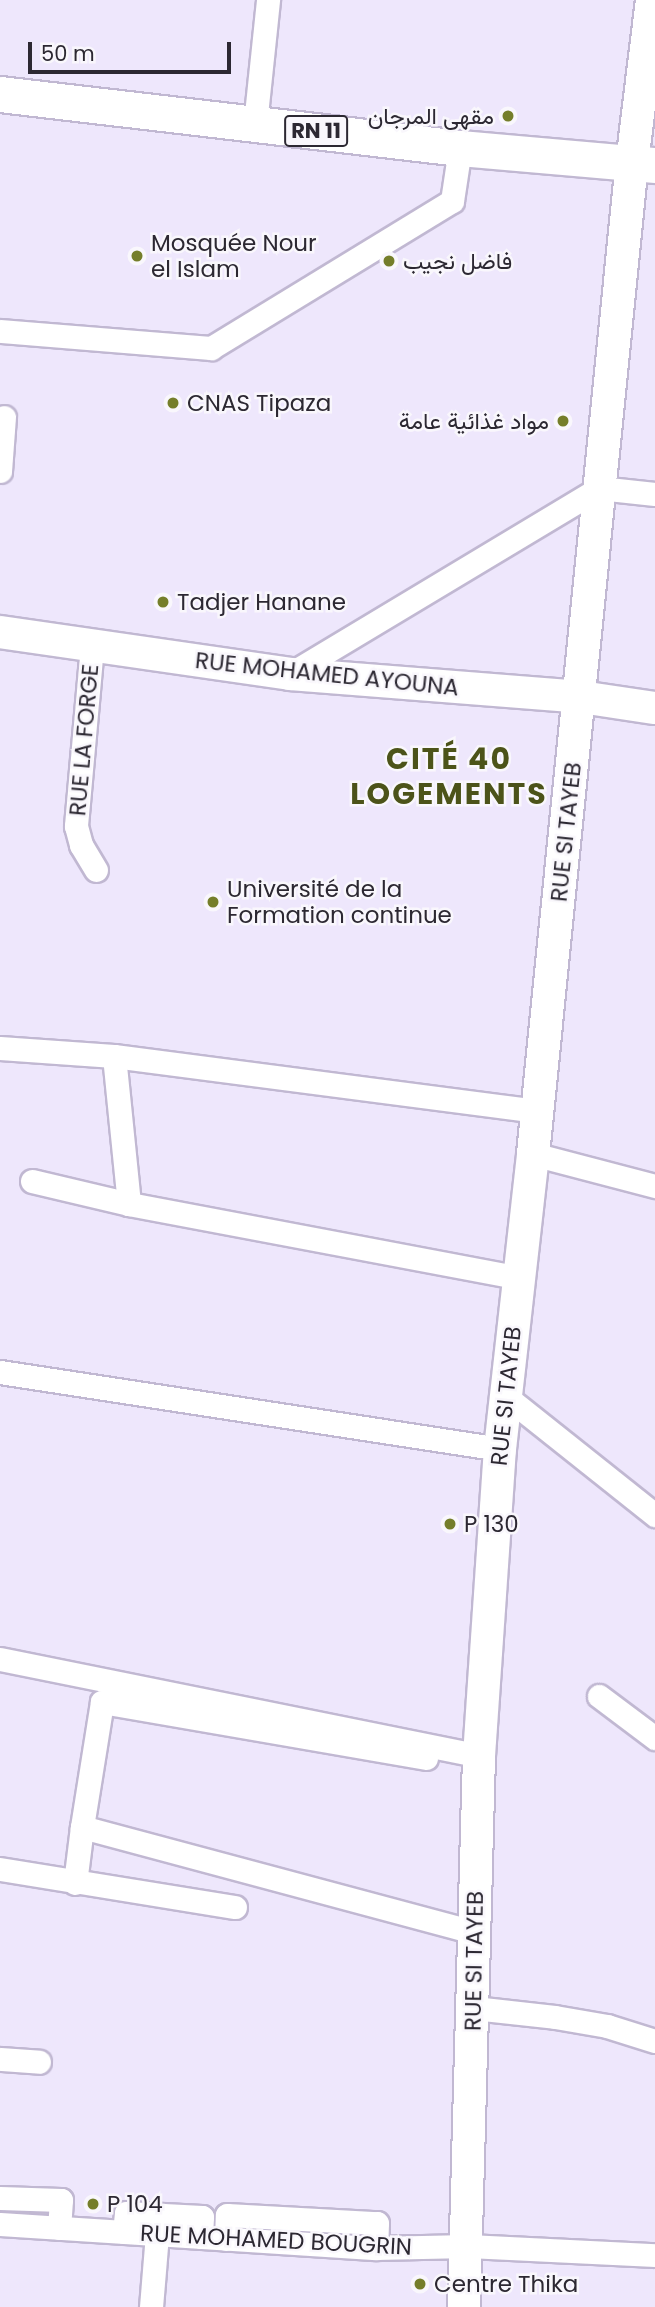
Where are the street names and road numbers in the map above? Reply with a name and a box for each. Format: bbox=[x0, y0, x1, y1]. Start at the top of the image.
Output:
road number: RN 11 bbox=[283, 114, 349, 148]
street label: RUE MOHAMED AYOUNA bbox=[194, 646, 460, 702]
street label: RUE LA FORGE bbox=[64, 663, 104, 817]
street label: RUE SI TAYEB bbox=[545, 761, 587, 903]
street label: RUE SI TAYEB bbox=[485, 1325, 527, 1467]
street label: RUE SI TAYEB bbox=[459, 1891, 489, 2031]
street label: RUE MOHAMED BOUGRIN bbox=[139, 2219, 413, 2261]

